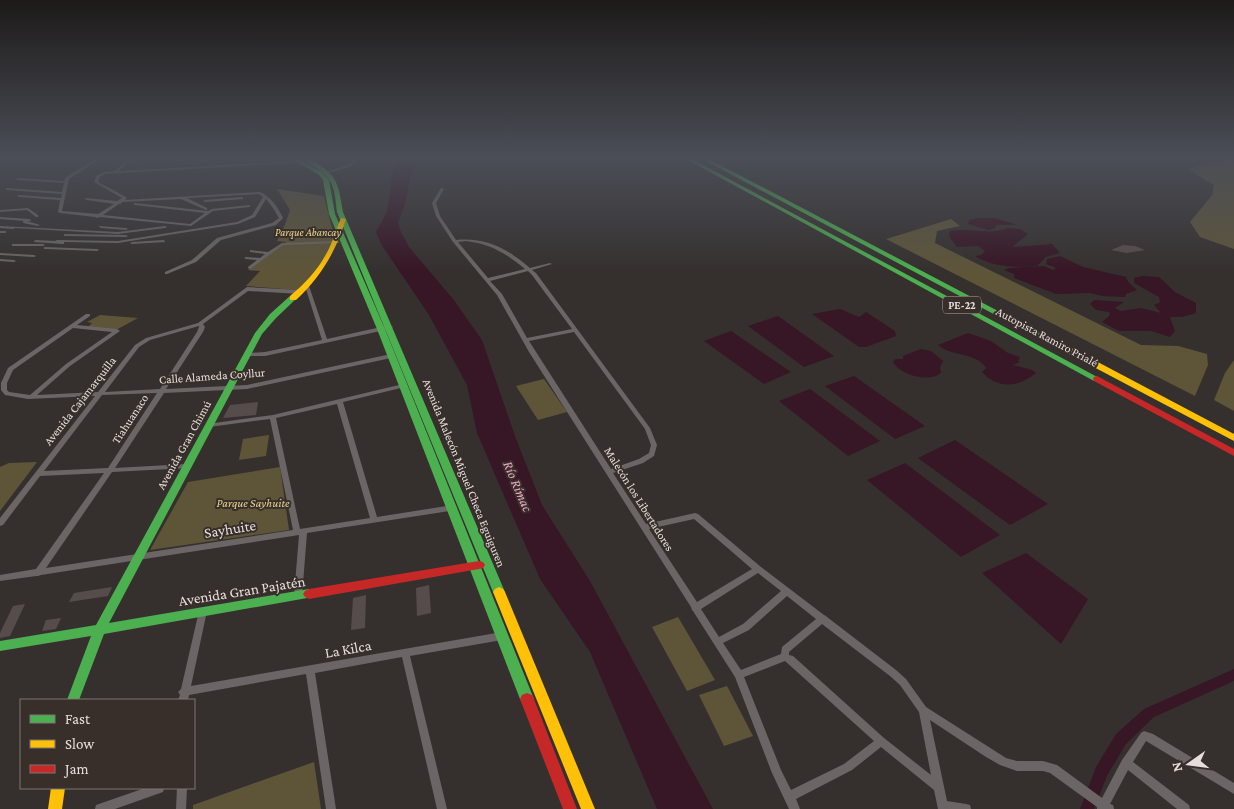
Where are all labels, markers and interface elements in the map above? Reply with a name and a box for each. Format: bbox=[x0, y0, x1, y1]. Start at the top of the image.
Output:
park label: Parque Abancay bbox=[275, 226, 342, 239]
road number: PE-22 bbox=[943, 296, 981, 314]
street label: Autopista Ramiro Prialé bbox=[994, 304, 1100, 370]
street label: Avenida Cajamarquilla bbox=[41, 354, 119, 448]
street label: Calle Alameda Coyllur bbox=[158, 365, 266, 387]
street label: Avenida Malecón Miguel Checa Eguiguren bbox=[420, 377, 508, 570]
street label: Tiahuanaco bbox=[109, 391, 151, 446]
street label: Avenida Gran Chimú bbox=[154, 398, 215, 492]
street label: Malecón los Libertadores bbox=[601, 444, 677, 554]
water label: Río Rímac bbox=[500, 458, 536, 515]
park label: Parque Sayhuite bbox=[217, 496, 290, 510]
street label: Sayhuite bbox=[203, 517, 258, 542]
street label: Avenida Gran Pajatén bbox=[178, 573, 307, 610]
street label: La Kilca bbox=[324, 637, 373, 661]
legend bbox=[20, 699, 195, 789]
text: Fast bbox=[65, 711, 91, 727]
text: Slow bbox=[65, 736, 95, 752]
north arrow bbox=[1164, 739, 1214, 789]
text: N bbox=[1167, 760, 1185, 774]
text: Jam bbox=[63, 761, 88, 778]

